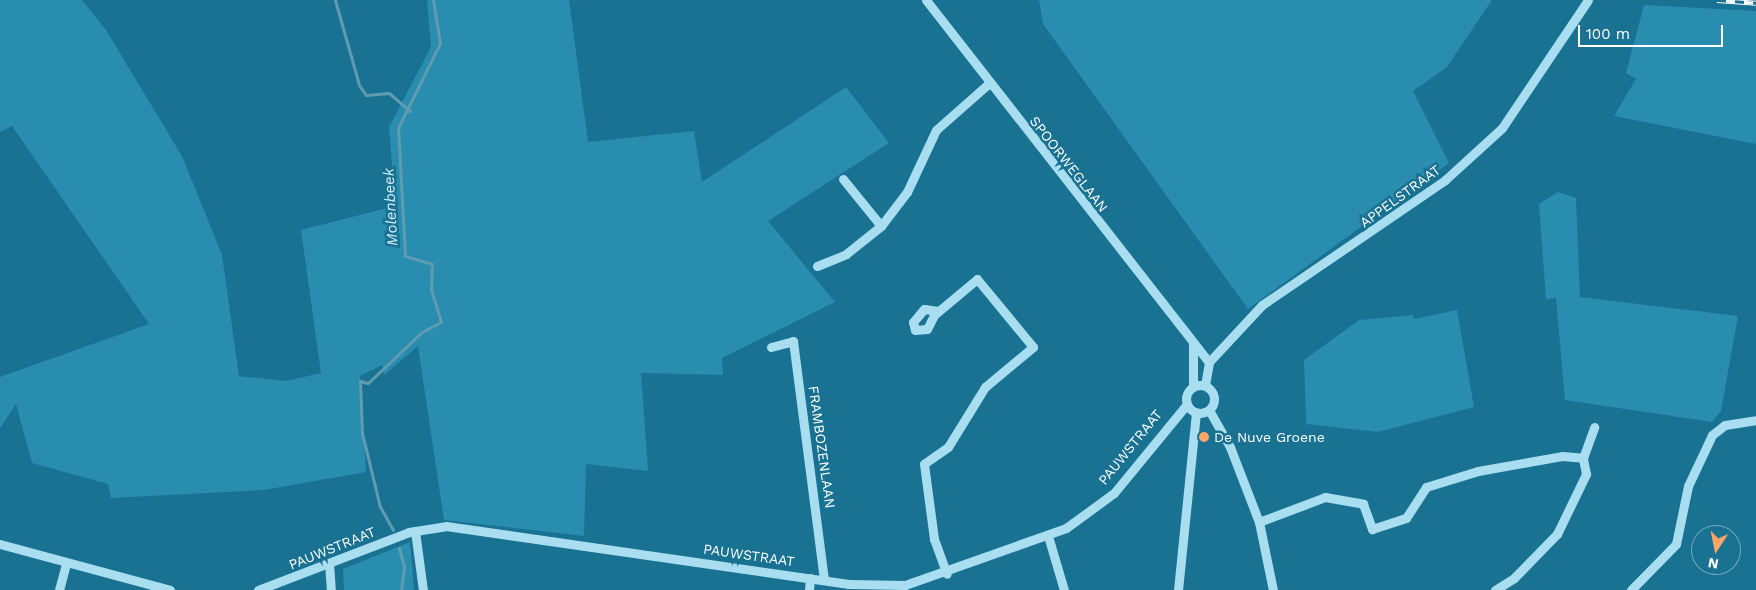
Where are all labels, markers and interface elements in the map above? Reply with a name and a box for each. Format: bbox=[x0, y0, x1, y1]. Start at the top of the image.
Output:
scale bar bbox=[1581, 15, 1726, 47]
text: 100 m bbox=[1586, 25, 1630, 43]
street label: SPOORWEGLAAN bbox=[1026, 113, 1112, 215]
street label: APPELSTRAAT bbox=[1356, 161, 1444, 231]
water label: Molenbeek bbox=[380, 168, 402, 246]
street label: FRAMBOZENLAAN bbox=[805, 385, 839, 509]
street label: PAUWSTRAAT bbox=[1095, 406, 1165, 488]
place label: De Nuve Groene bbox=[1214, 429, 1325, 445]
marker: De Nuve Groene bbox=[1198, 431, 1210, 443]
street label: PAUWSTRAAT bbox=[286, 523, 378, 573]
north arrow bbox=[1691, 525, 1741, 575]
street label: PAUWSTRAAT bbox=[702, 540, 796, 570]
text: N bbox=[1707, 555, 1720, 573]

